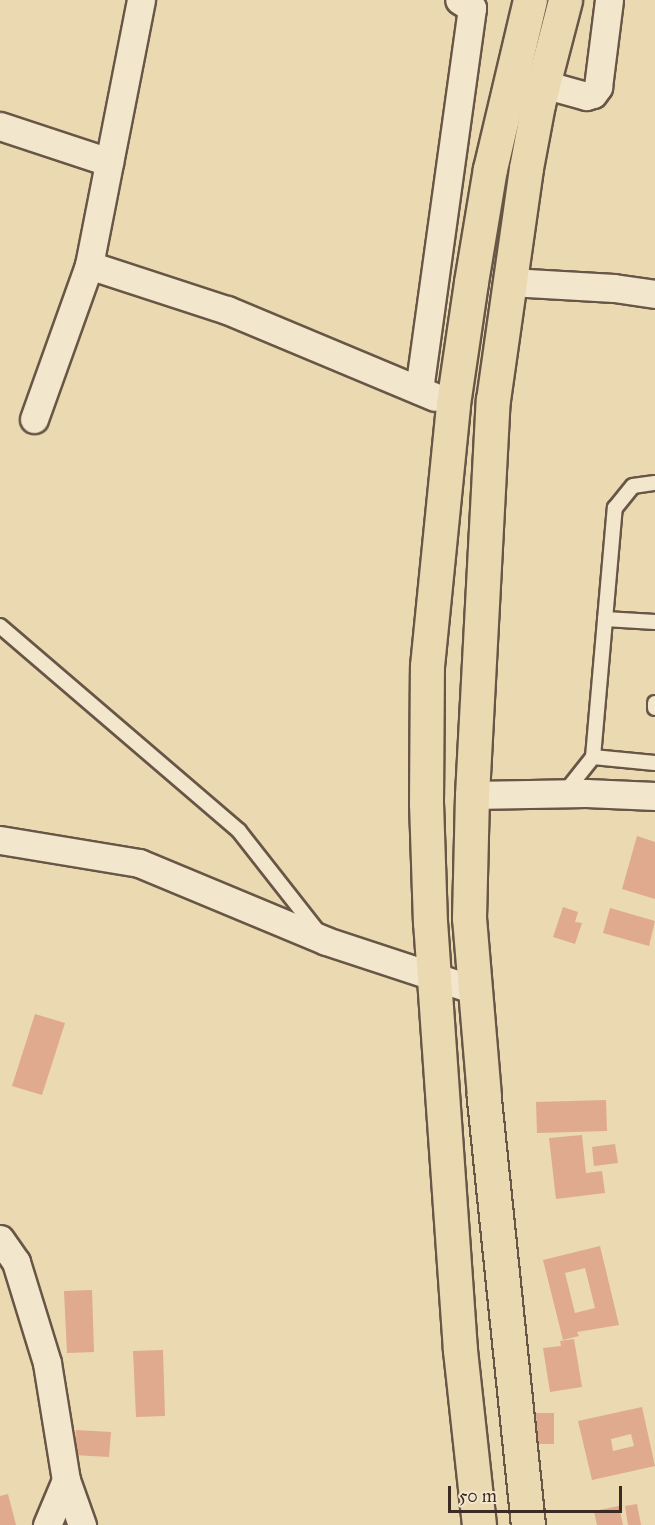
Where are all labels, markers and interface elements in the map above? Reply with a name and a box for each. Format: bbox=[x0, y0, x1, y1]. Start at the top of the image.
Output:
scale bar bbox=[451, 1474, 625, 1512]
text: 50 m bbox=[459, 1485, 497, 1507]

